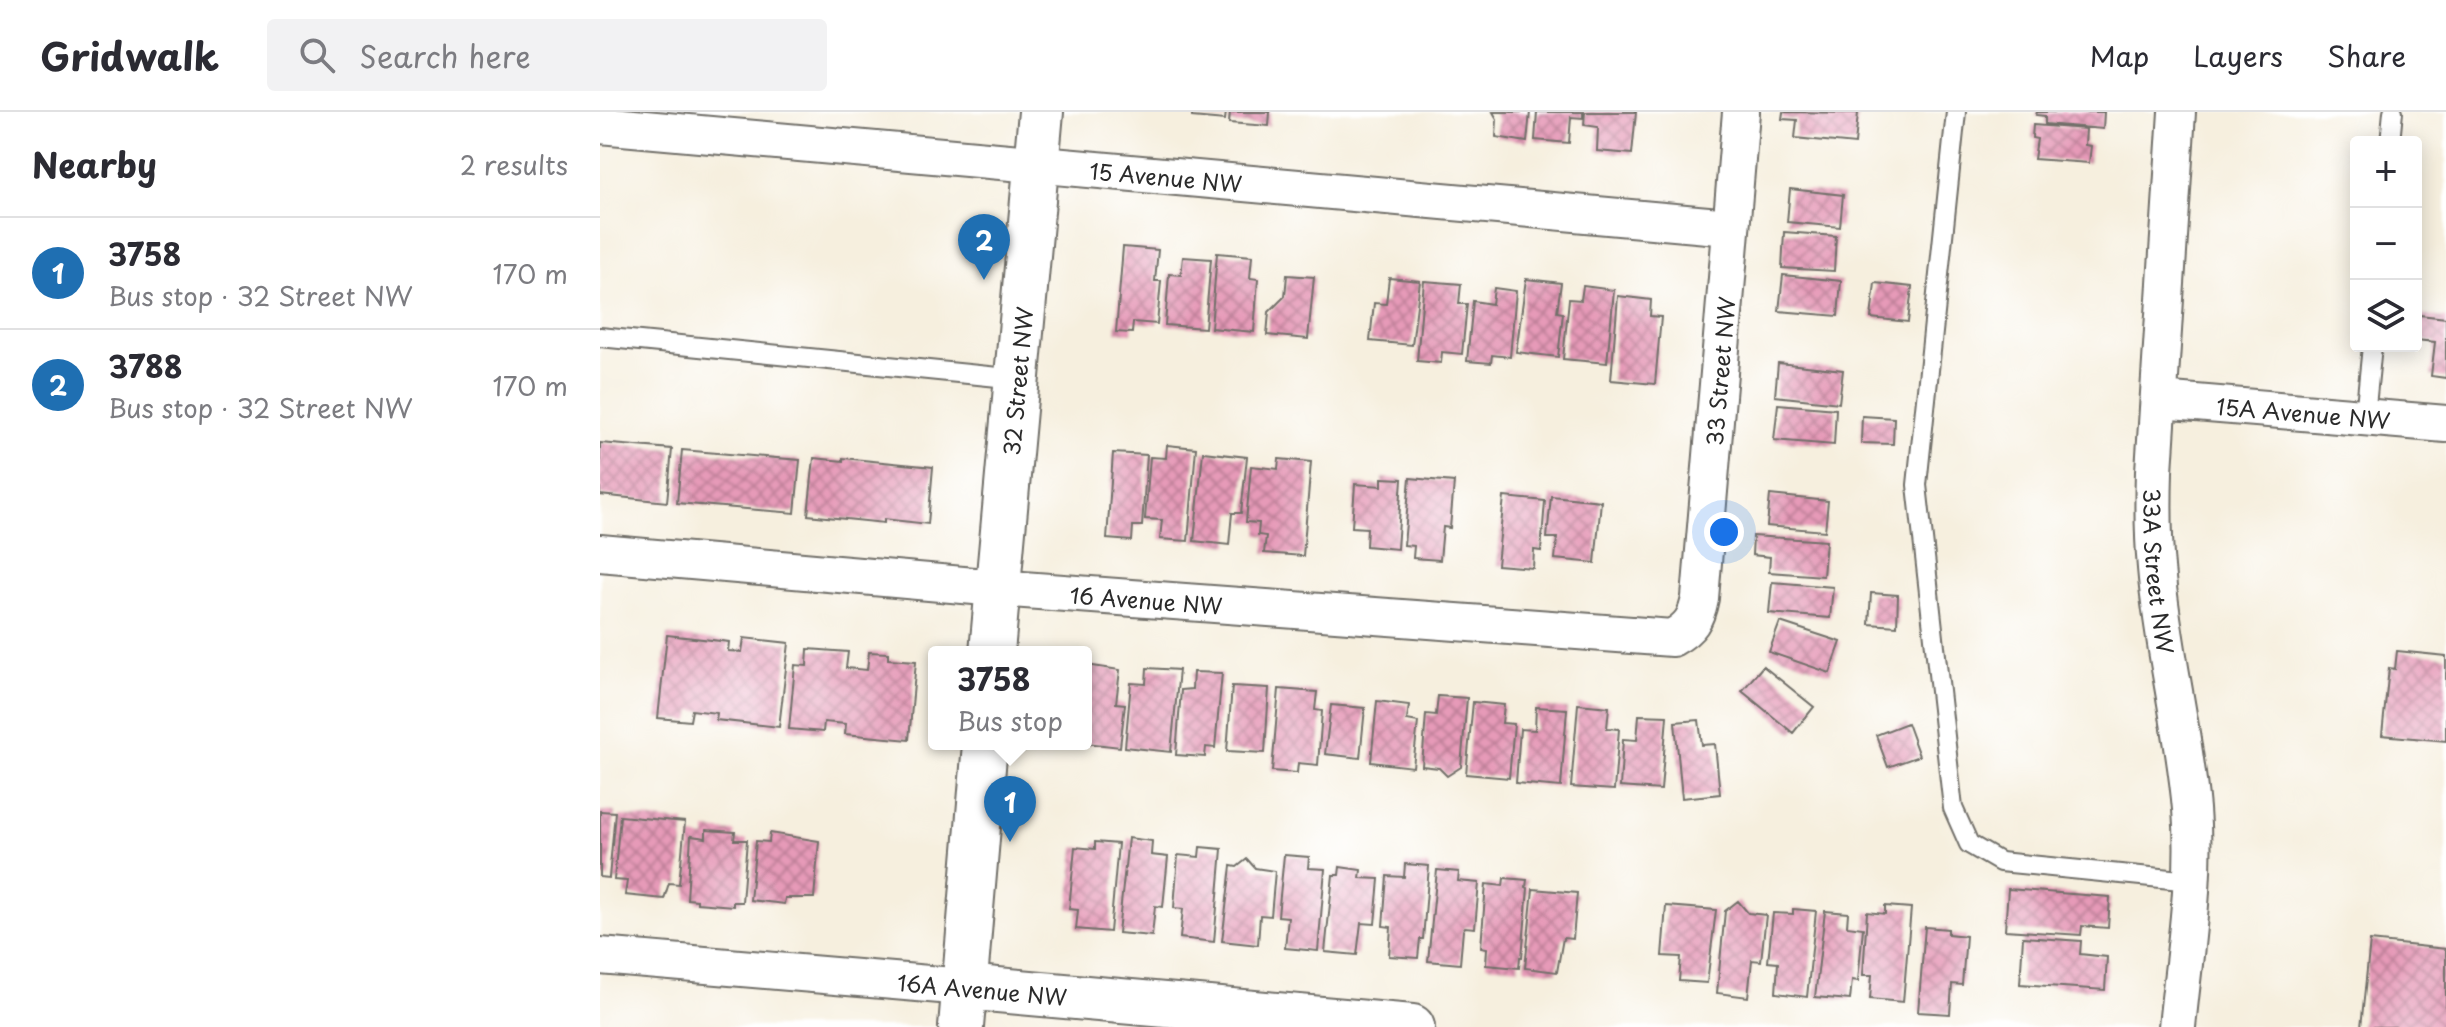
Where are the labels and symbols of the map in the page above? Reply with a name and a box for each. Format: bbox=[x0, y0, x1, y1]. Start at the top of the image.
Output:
street label: 15 Avenue NW bbox=[1088, 153, 1244, 199]
pin: 2 bbox=[958, 214, 1010, 280]
street label: 33 Street NW bbox=[1696, 295, 1742, 447]
street label: 32 Street NW bbox=[993, 305, 1040, 457]
street label: 15A Avenue NW bbox=[2215, 388, 2392, 436]
street label: 33A Street NW bbox=[2137, 488, 2184, 656]
your location bbox=[1704, 512, 1744, 552]
street label: 16 Avenue NW bbox=[1069, 577, 1224, 621]
pin: 1 bbox=[984, 776, 1036, 842]
street label: 16A Avenue NW bbox=[896, 965, 1069, 1013]

